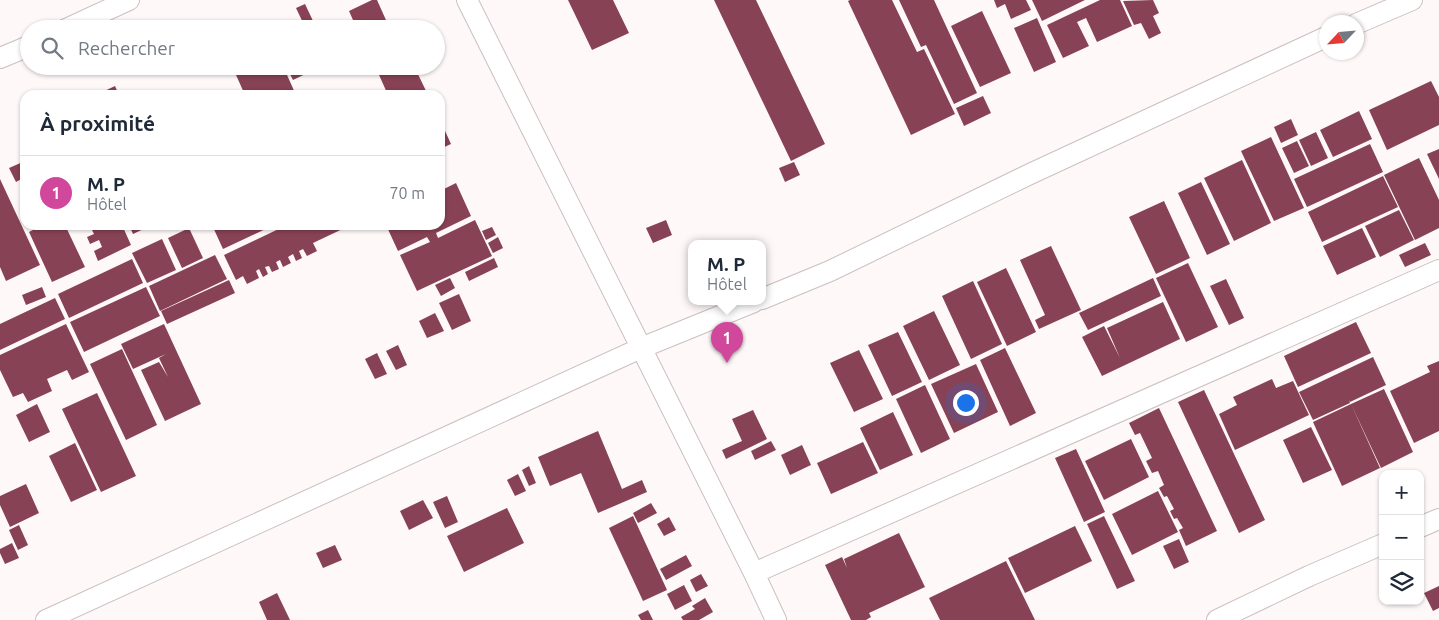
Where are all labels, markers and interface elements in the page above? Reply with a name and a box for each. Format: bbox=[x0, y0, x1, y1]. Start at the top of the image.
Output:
north arrow bbox=[1319, 15, 1364, 60]
search box bbox=[20, 20, 445, 75]
icon: search bbox=[38, 34, 66, 62]
text: Rechercher bbox=[78, 37, 175, 59]
text: À proximité bbox=[40, 111, 155, 135]
text: M. P bbox=[87, 173, 125, 195]
text: 1 bbox=[51, 184, 61, 202]
text: 70 m bbox=[389, 184, 425, 202]
text: Hôtel bbox=[87, 195, 127, 213]
popup bbox=[688, 240, 766, 305]
text: M. P bbox=[707, 253, 745, 275]
text: Hôtel bbox=[707, 275, 747, 293]
pin: 1 bbox=[711, 322, 743, 363]
your location bbox=[953, 390, 979, 416]
map controls bbox=[1379, 470, 1424, 605]
button: + bbox=[1379, 470, 1424, 515]
button: − bbox=[1379, 515, 1424, 560]
button: layers bbox=[1379, 560, 1424, 605]

